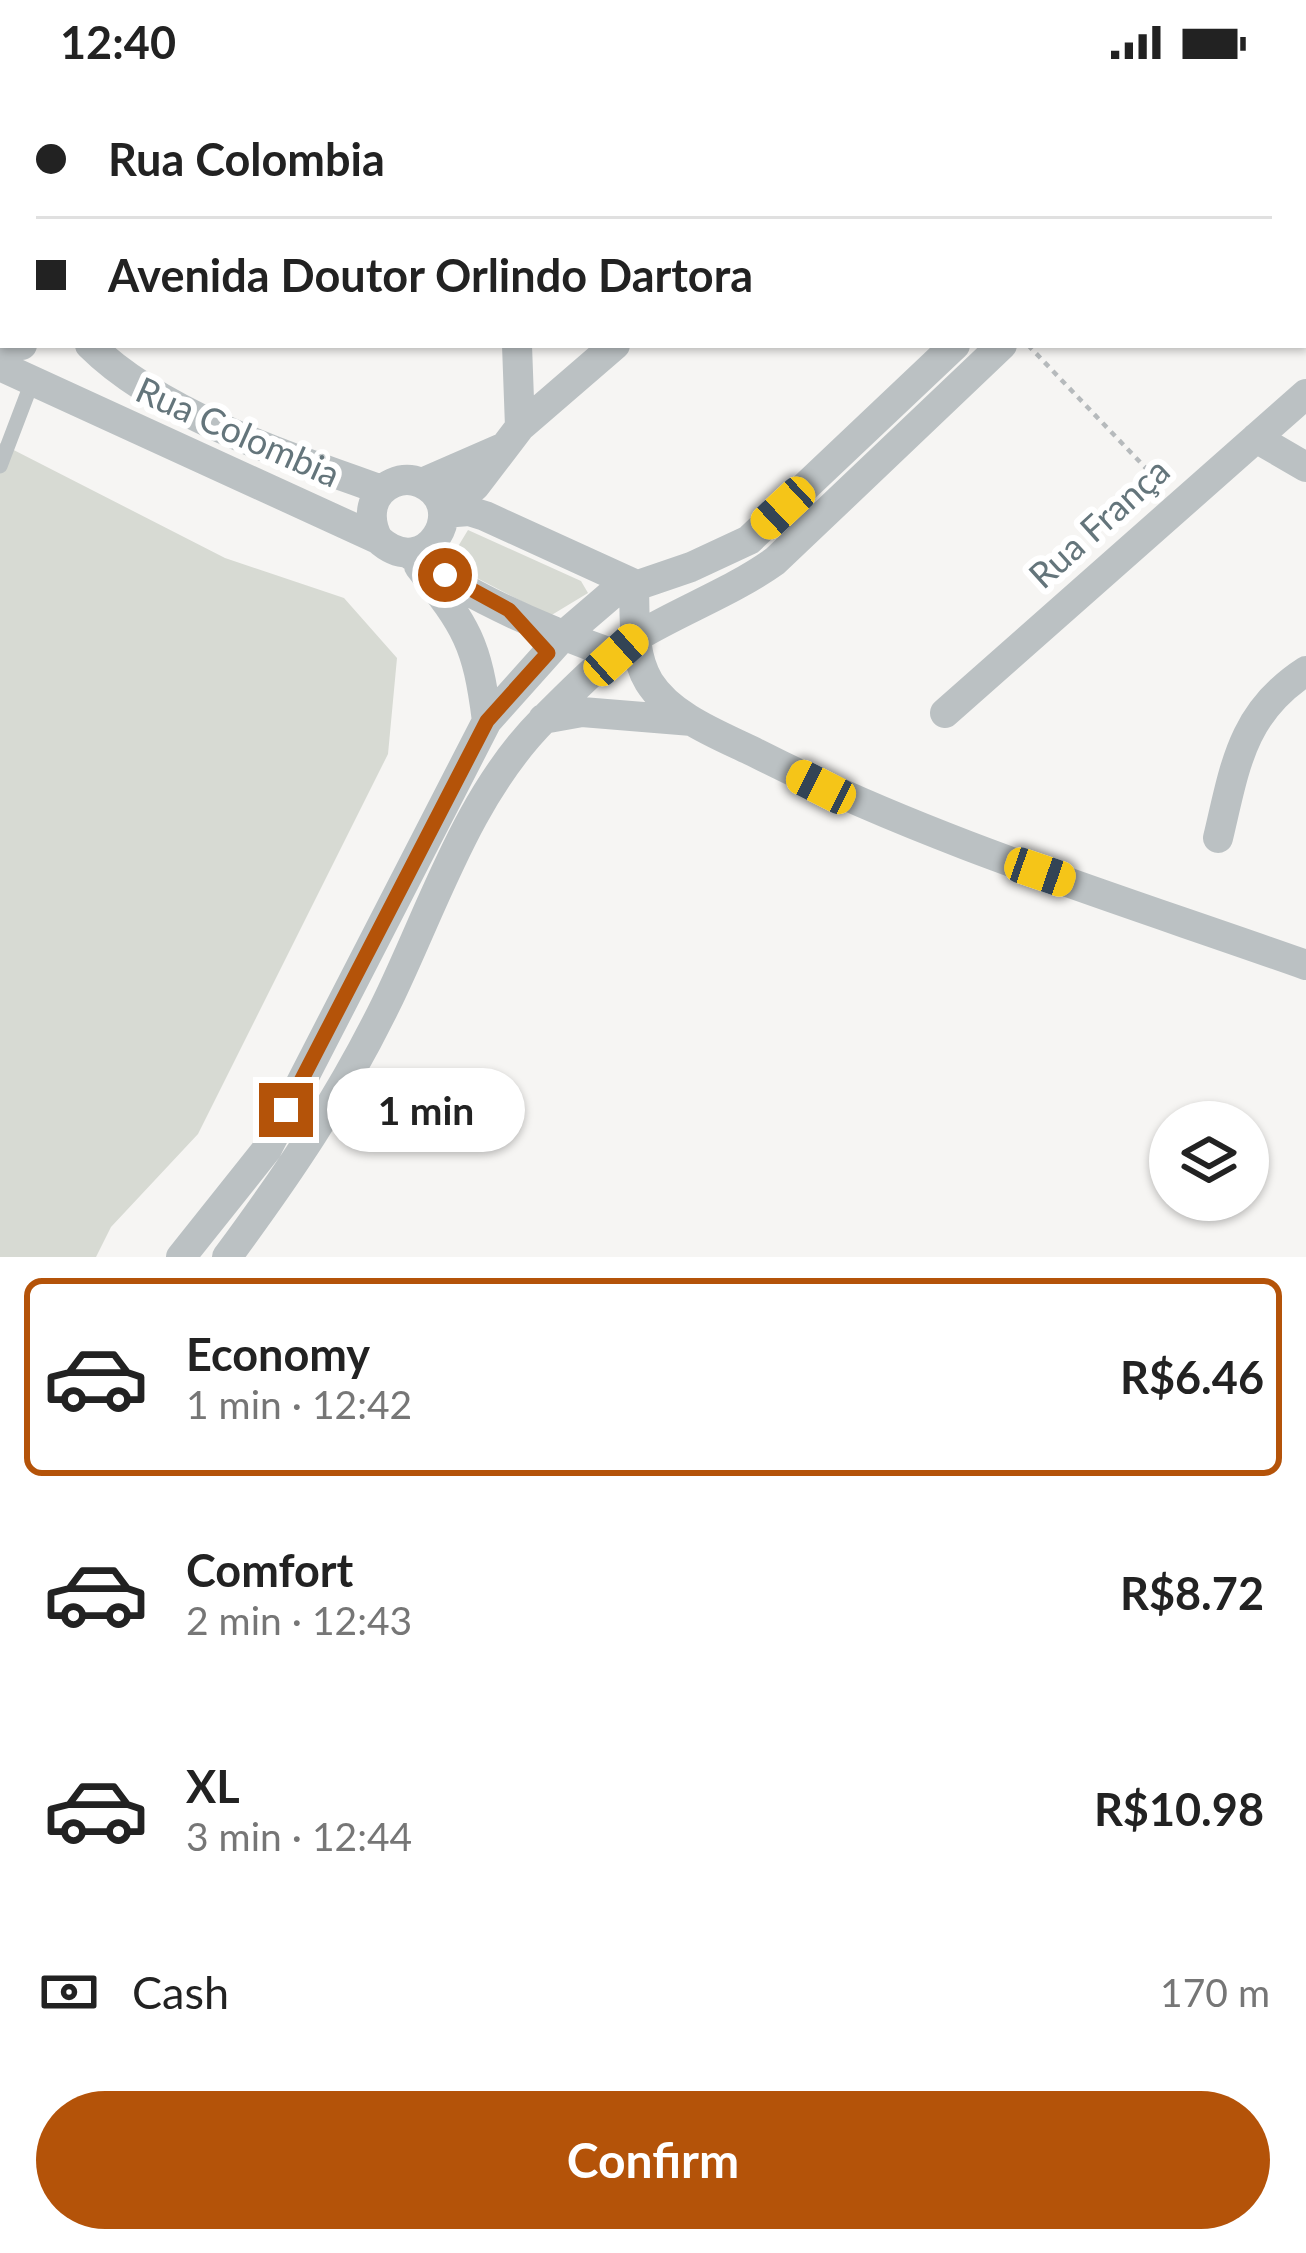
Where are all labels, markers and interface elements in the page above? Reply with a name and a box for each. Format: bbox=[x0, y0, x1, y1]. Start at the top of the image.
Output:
text: 12:40 bbox=[60, 15, 176, 69]
text: Rua Colombia bbox=[108, 132, 385, 186]
text: Avenida Doutor Orlindo Dartora bbox=[108, 248, 753, 302]
street label: Rua Colombia bbox=[130, 367, 347, 496]
street label: Rua França bbox=[1019, 448, 1178, 597]
car bbox=[744, 470, 822, 546]
route start bbox=[418, 548, 472, 602]
car bbox=[577, 618, 655, 692]
car bbox=[781, 755, 861, 819]
car bbox=[1000, 843, 1080, 901]
callout: 1 min bbox=[328, 1068, 526, 1152]
route end bbox=[259, 1083, 313, 1137]
text: 1 min bbox=[378, 1087, 474, 1133]
map controls bbox=[1149, 1101, 1269, 1221]
button: layers bbox=[1149, 1101, 1269, 1221]
icon: car bbox=[42, 1323, 150, 1431]
text: Economy bbox=[186, 1327, 370, 1381]
text: R$6.46 bbox=[1120, 1350, 1264, 1404]
text: 1 min · 12:42 bbox=[186, 1381, 412, 1427]
icon: car bbox=[42, 1539, 150, 1647]
text: Comfort bbox=[186, 1543, 353, 1597]
text: R$8.72 bbox=[1120, 1566, 1264, 1620]
text: 2 min · 12:43 bbox=[186, 1597, 412, 1643]
icon: car bbox=[42, 1755, 150, 1863]
text: XL bbox=[186, 1759, 240, 1813]
text: R$10.98 bbox=[1094, 1782, 1264, 1836]
text: 3 min · 12:44 bbox=[186, 1813, 412, 1859]
icon: cash bbox=[36, 1959, 102, 2025]
text: Cash bbox=[132, 1965, 229, 2019]
text: 170 m bbox=[1160, 1969, 1270, 2015]
button: Confirm bbox=[36, 2091, 1270, 2229]

